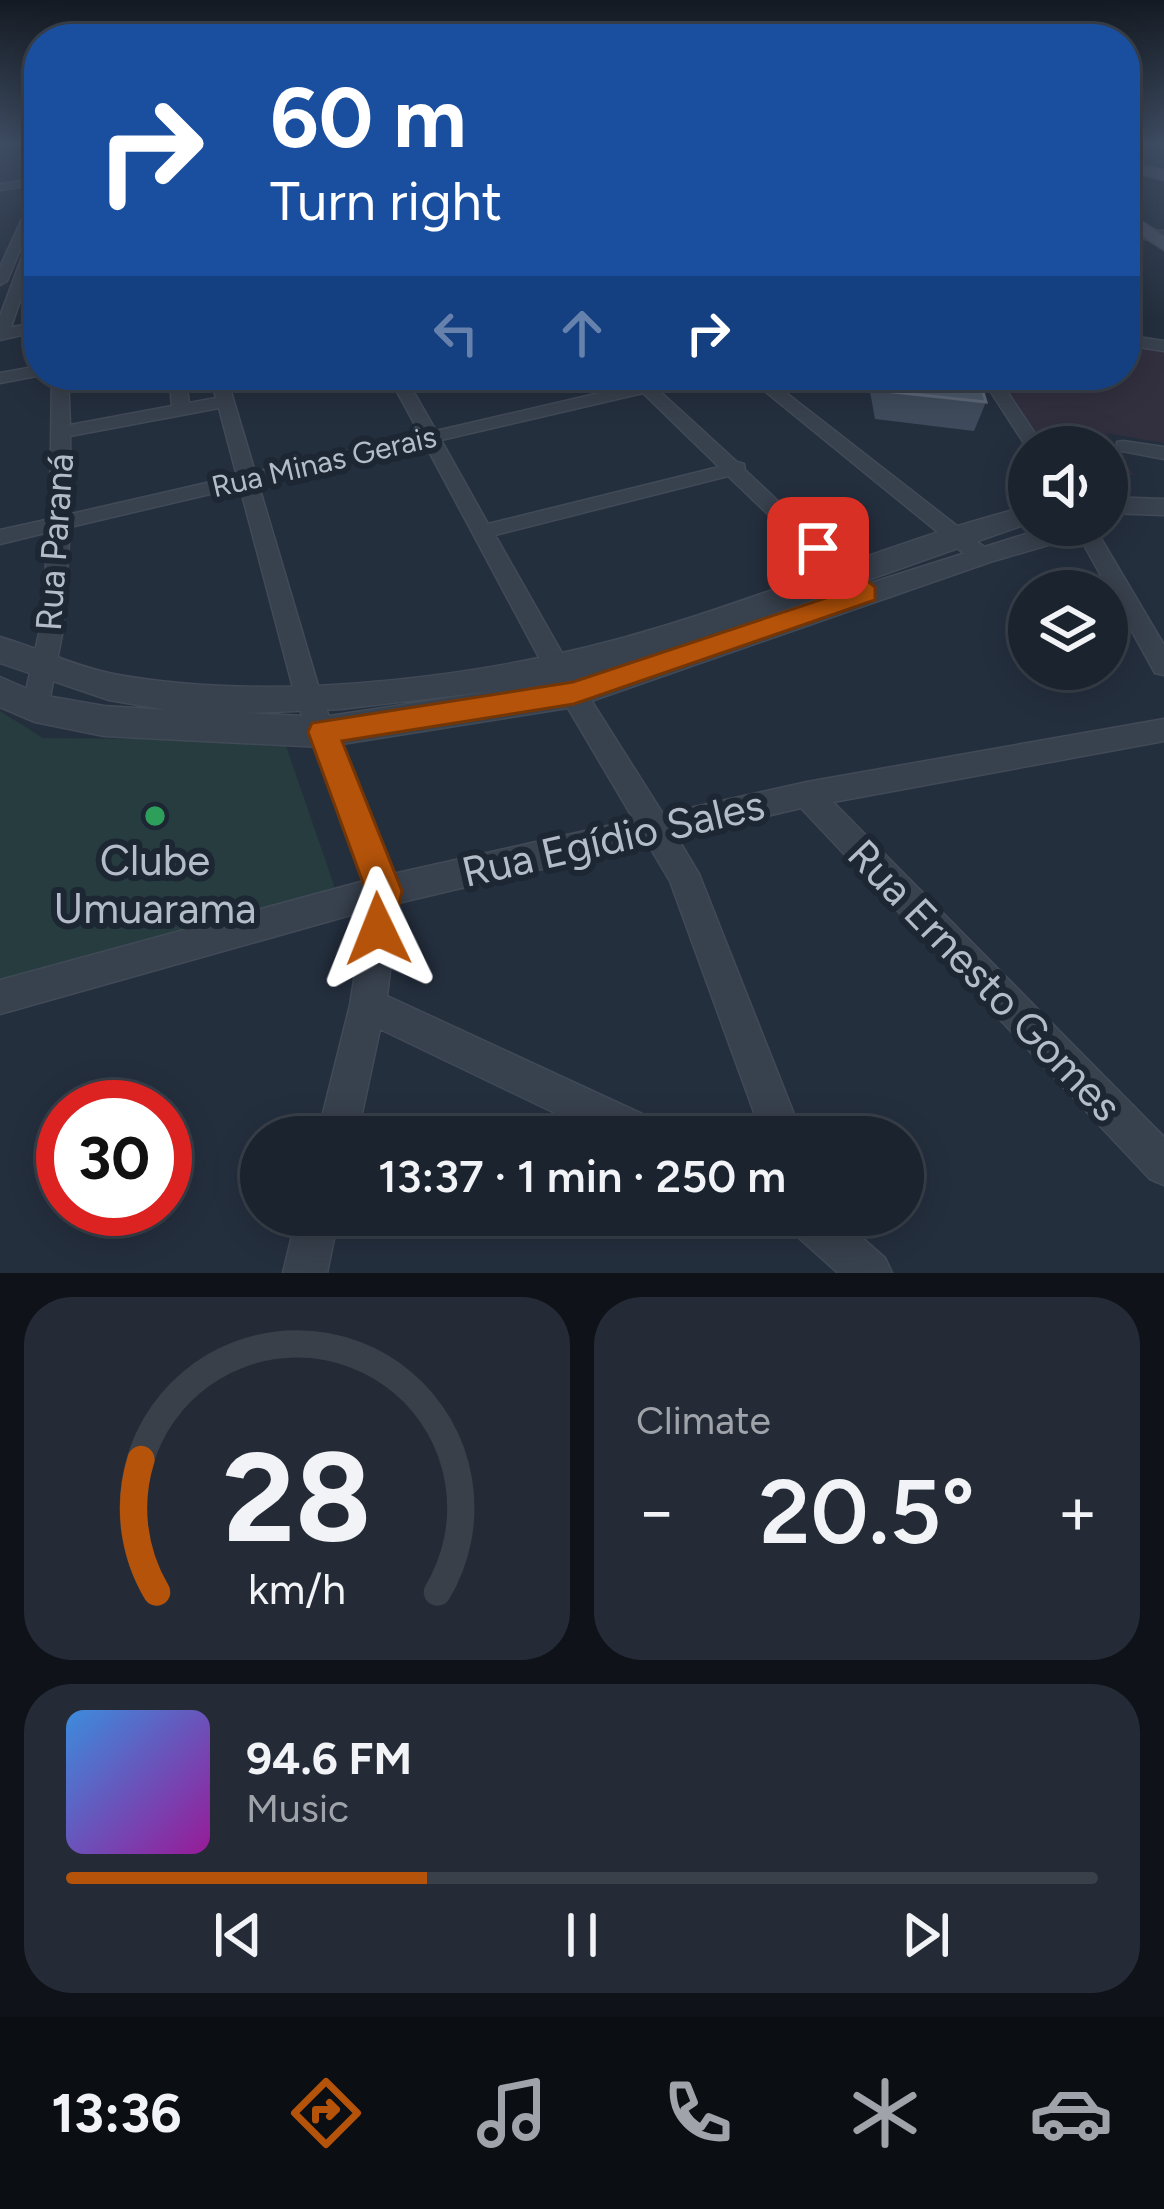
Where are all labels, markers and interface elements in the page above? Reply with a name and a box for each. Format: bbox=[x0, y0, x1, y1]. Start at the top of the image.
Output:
text: 60 m bbox=[270, 67, 466, 168]
icon: right bbox=[72, 72, 228, 228]
text: Turn right bbox=[270, 169, 502, 234]
icon: left bbox=[423, 300, 489, 366]
icon: ahead bbox=[549, 300, 615, 366]
icon: right bbox=[675, 300, 741, 366]
street label: Rua Minas Gerais bbox=[208, 418, 440, 505]
map controls bbox=[1008, 426, 1128, 690]
button: sound bbox=[1008, 426, 1128, 546]
street label: Rua Paraná bbox=[27, 452, 82, 632]
pin bbox=[767, 497, 869, 599]
icon: arrive bbox=[785, 515, 851, 581]
button: layers bbox=[1008, 570, 1128, 690]
street label: Rua Egídio Sales bbox=[457, 779, 769, 898]
marker: Clube Umuarama bbox=[142, 803, 168, 829]
street label: Rua Ernesto Gomes bbox=[837, 829, 1132, 1132]
place label: Clube Umuarama bbox=[53, 835, 257, 934]
position arrow bbox=[315, 866, 441, 992]
speed limit sign: 30 bbox=[36, 1080, 192, 1236]
text: 13:37 · 1 min · 250 m bbox=[378, 1149, 786, 1203]
text: Climate bbox=[636, 1397, 771, 1444]
text: 28 bbox=[223, 1422, 371, 1572]
text: 20.5° bbox=[759, 1457, 975, 1566]
text: − bbox=[636, 1471, 677, 1551]
text: + bbox=[1057, 1471, 1098, 1551]
text: km/h bbox=[248, 1562, 346, 1614]
text: 94.6 FM bbox=[246, 1731, 412, 1785]
text: Music bbox=[246, 1785, 349, 1832]
icon: previous bbox=[205, 1902, 271, 1968]
icon: pause bbox=[549, 1902, 615, 1968]
icon: next bbox=[893, 1902, 959, 1968]
icon: directions bbox=[284, 2071, 368, 2155]
icon: music bbox=[470, 2071, 554, 2155]
icon: phone bbox=[656, 2071, 740, 2155]
icon: climate bbox=[843, 2071, 927, 2155]
icon: car bbox=[1029, 2071, 1113, 2155]
text: 13:36 bbox=[51, 2081, 182, 2146]

